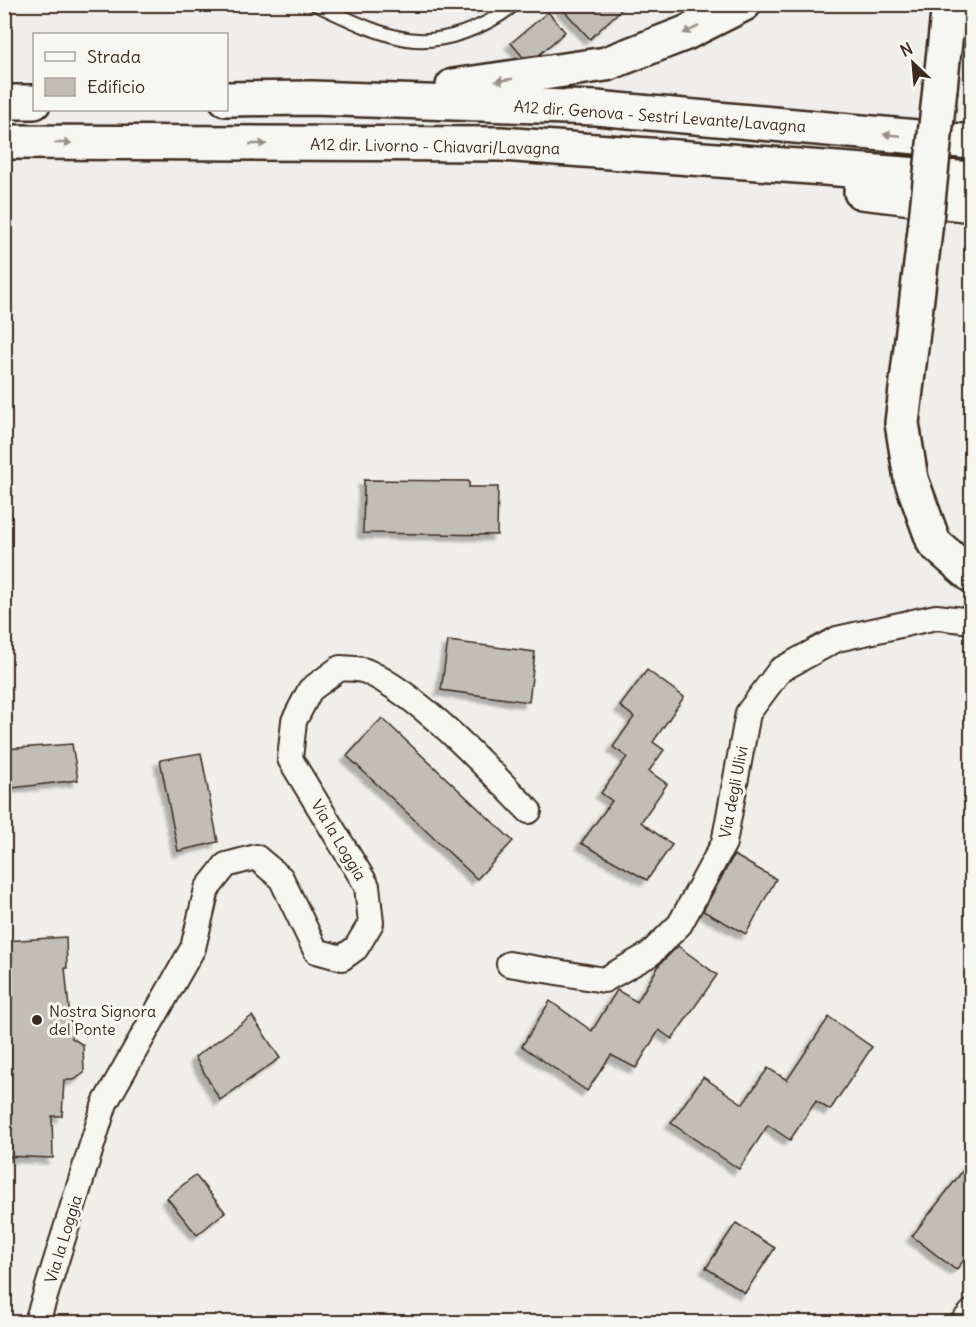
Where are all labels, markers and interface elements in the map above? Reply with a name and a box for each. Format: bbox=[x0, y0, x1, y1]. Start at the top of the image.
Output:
one-way arrow bbox=[682, 26, 699, 35]
legend bbox=[33, 33, 228, 111]
north arrow bbox=[883, 33, 943, 93]
text: N bbox=[897, 38, 916, 61]
text: Strada bbox=[87, 45, 141, 68]
text: Edificio bbox=[87, 75, 145, 98]
one-way arrow bbox=[494, 76, 513, 85]
street label: A12 dir. Genova - Sestri Levante/Lavagna bbox=[513, 96, 807, 136]
one-way arrow bbox=[883, 130, 902, 140]
street label: A12 dir. Livorno - Chiavari/Lavagna bbox=[310, 134, 560, 158]
one-way arrow bbox=[53, 138, 72, 148]
one-way arrow bbox=[248, 139, 267, 149]
street label: Via degli Ulivi bbox=[714, 744, 752, 840]
street label: Via la Loggia bbox=[307, 796, 371, 884]
place label: Nostra Signora del Ponte bbox=[49, 1001, 156, 1039]
marker: Nostra Signora del Ponte bbox=[30, 1013, 44, 1027]
street label: Via la Loggia bbox=[40, 1192, 86, 1286]

